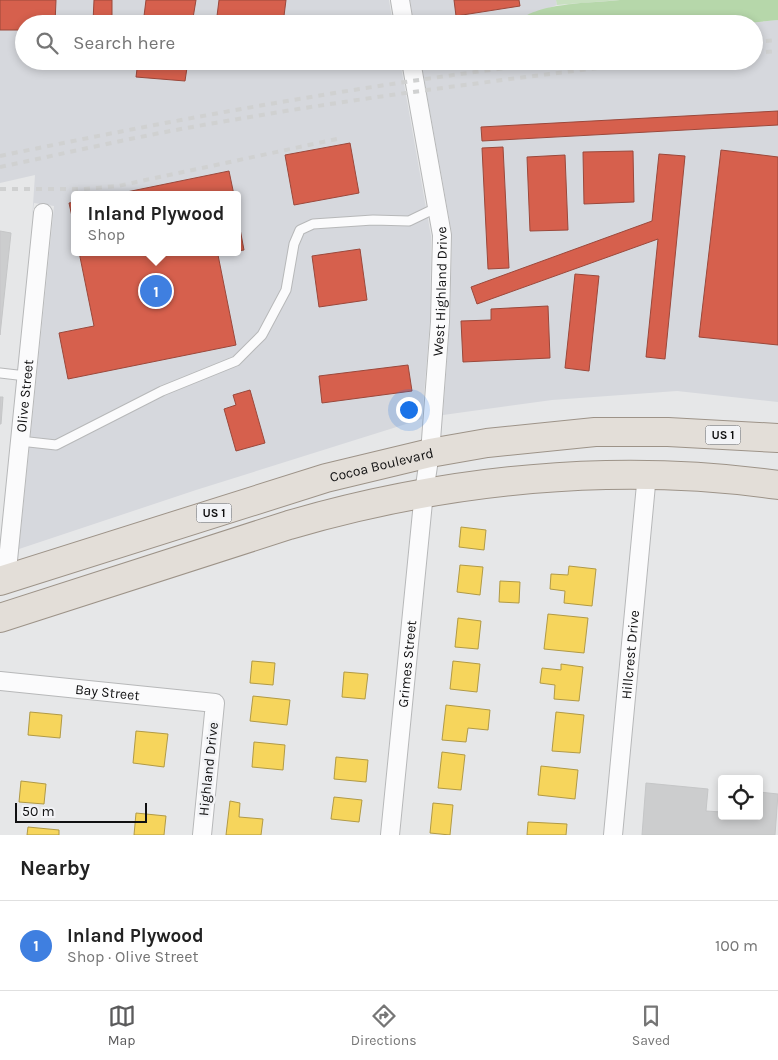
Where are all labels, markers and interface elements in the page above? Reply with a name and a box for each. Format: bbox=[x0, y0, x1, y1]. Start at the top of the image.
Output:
search box bbox=[15, 15, 763, 70]
icon: search bbox=[33, 29, 61, 57]
text: Search here bbox=[73, 32, 175, 54]
popup bbox=[71, 191, 241, 256]
text: Inland Plywood bbox=[88, 203, 224, 225]
text: Shop bbox=[88, 225, 125, 244]
street label: West Highland Drive bbox=[429, 225, 451, 357]
pin: 1 bbox=[140, 272, 172, 310]
street label: Olive Street bbox=[13, 359, 37, 433]
your location bbox=[396, 397, 422, 423]
road number: US 1 bbox=[706, 426, 740, 444]
street label: Cocoa Boulevard bbox=[328, 444, 435, 486]
road number: US 1 bbox=[196, 503, 232, 522]
street label: Hillcrest Drive bbox=[618, 609, 643, 700]
street label: Grimes Street bbox=[395, 619, 420, 708]
street label: Bay Street bbox=[74, 681, 140, 704]
street label: Highland Drive bbox=[195, 721, 222, 817]
map controls bbox=[718, 775, 763, 820]
button: locate bbox=[718, 775, 763, 820]
scale bar bbox=[15, 800, 148, 823]
text: 50 m bbox=[22, 803, 55, 820]
text: Nearby bbox=[20, 856, 90, 880]
text: Inland Plywood bbox=[67, 925, 204, 947]
text: 1 bbox=[33, 936, 39, 955]
text: 100 m bbox=[715, 936, 758, 955]
text: Shop · Olive Street bbox=[67, 947, 198, 966]
tab: Map bbox=[108, 1002, 136, 1049]
tab: Directions bbox=[351, 1002, 417, 1049]
tab: Saved bbox=[632, 1002, 670, 1049]

